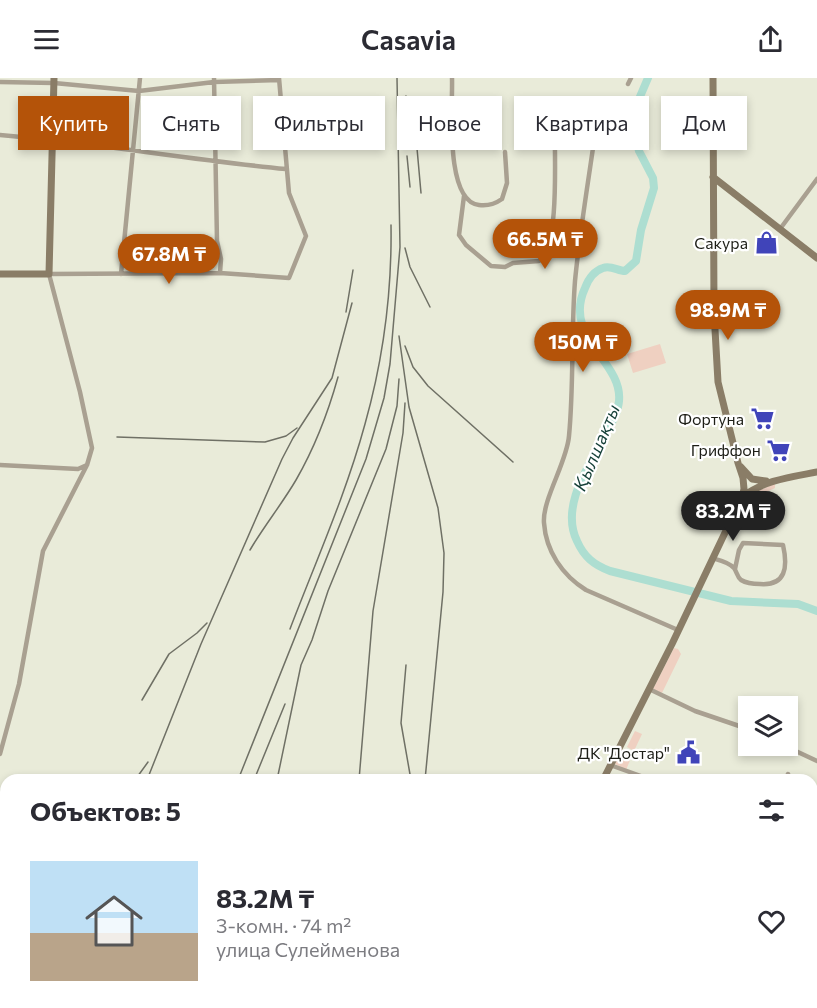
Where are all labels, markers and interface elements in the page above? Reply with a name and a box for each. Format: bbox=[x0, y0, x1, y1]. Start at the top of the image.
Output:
icon: menu bbox=[30, 23, 63, 56]
text: Casavia bbox=[361, 23, 456, 56]
icon: share bbox=[754, 23, 787, 56]
chip: Купить bbox=[18, 96, 129, 150]
chip: Снять bbox=[141, 96, 241, 150]
chip: Фильтры bbox=[253, 96, 385, 150]
chip: Новое bbox=[397, 96, 502, 150]
chip: Квартира bbox=[514, 96, 649, 150]
chip: Дом bbox=[661, 96, 747, 150]
pin: 66.5M ₸ bbox=[490, 219, 600, 270]
text: 66.5M ₸ bbox=[507, 226, 583, 250]
shop icon: Сакура bbox=[753, 230, 779, 256]
place label: Сакура bbox=[694, 233, 748, 252]
pin: 67.8M ₸ bbox=[114, 234, 224, 285]
text: 67.8M ₸ bbox=[132, 241, 206, 265]
pin: 98.9M ₸ bbox=[673, 290, 783, 341]
text: 98.9M ₸ bbox=[689, 297, 767, 321]
pin: 150M ₸ bbox=[534, 322, 632, 373]
text: 150M ₸ bbox=[548, 329, 618, 353]
water label: Қылшақты bbox=[568, 401, 624, 494]
supermarket icon: Фортуна bbox=[749, 406, 775, 432]
place label: Фортуна bbox=[678, 409, 744, 428]
supermarket icon: Гриффон bbox=[766, 437, 792, 463]
place label: Гриффон bbox=[691, 440, 761, 459]
pin: 83.2M ₸ bbox=[678, 491, 788, 542]
text: 83.2M ₸ bbox=[695, 498, 771, 522]
map controls bbox=[738, 696, 798, 756]
button: layers bbox=[738, 696, 798, 756]
public building icon: ДК "Достар" bbox=[675, 740, 701, 766]
place label: ДК "Достар" bbox=[577, 743, 670, 762]
icon: filters bbox=[755, 794, 788, 827]
text: Объектов: 5 bbox=[30, 795, 181, 826]
text: 83.2M ₸ bbox=[216, 882, 314, 913]
icon: home bbox=[78, 885, 150, 957]
icon: heart bbox=[755, 905, 788, 938]
text: 3-комн. · 74 m² bbox=[216, 913, 351, 937]
text: улица Сулейменова bbox=[216, 937, 400, 961]

